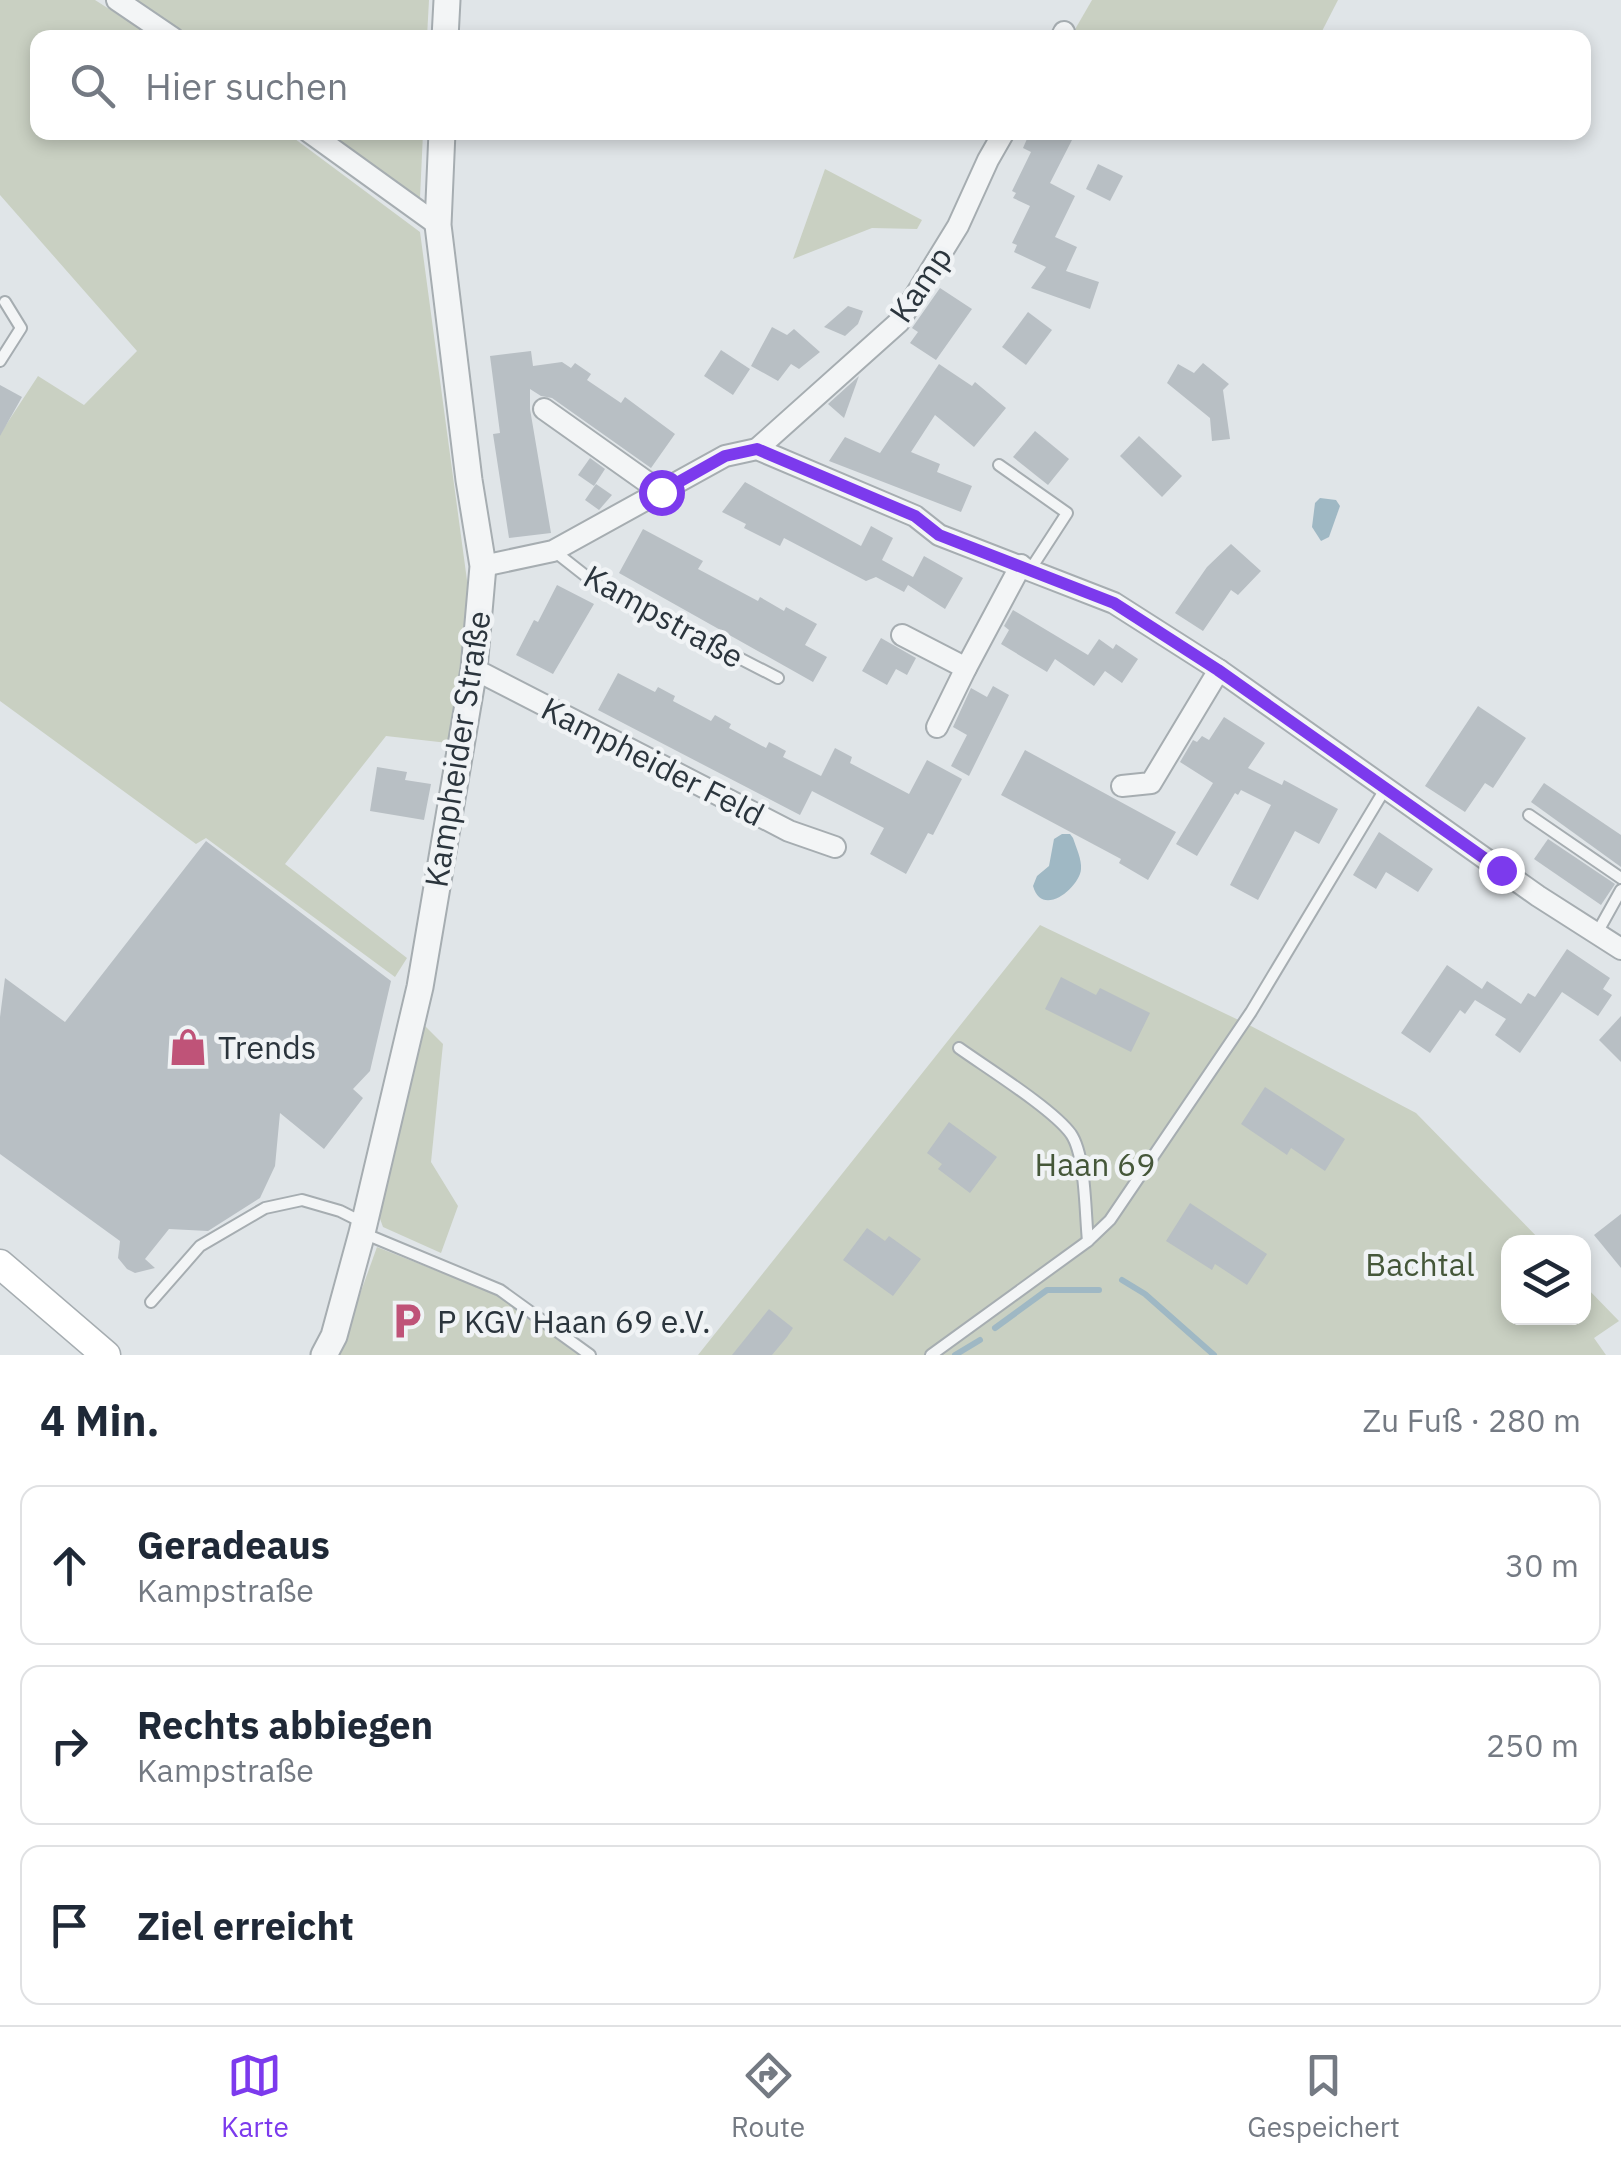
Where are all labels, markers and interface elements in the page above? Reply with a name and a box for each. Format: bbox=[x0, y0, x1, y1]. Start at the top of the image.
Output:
search box bbox=[30, 30, 1591, 140]
icon: search bbox=[65, 58, 120, 113]
text: Hier suchen bbox=[145, 61, 348, 110]
street label: Kamp bbox=[879, 238, 961, 330]
route start bbox=[639, 470, 685, 516]
street label: Kampstraße bbox=[577, 555, 751, 677]
street label: Kampheider Straße bbox=[414, 608, 500, 890]
street label: Kampheider Feld bbox=[535, 687, 771, 835]
route end bbox=[1479, 848, 1525, 894]
shop icon: Trends bbox=[167, 1026, 209, 1068]
place label: Trends bbox=[218, 1026, 316, 1068]
park label: Haan 69 bbox=[1035, 1143, 1155, 1185]
map controls bbox=[1501, 1235, 1591, 1325]
button: layers bbox=[1501, 1235, 1591, 1325]
park label: Bachtal bbox=[1365, 1243, 1475, 1285]
parking icon: P KGV Haan 69 e.V. bbox=[386, 1300, 428, 1342]
place label: P KGV Haan 69 e.V. bbox=[437, 1300, 711, 1342]
text: 4 Min. bbox=[40, 1393, 160, 1448]
text: Zu Fuß · 280 m bbox=[1363, 1399, 1581, 1441]
text: Geradeaus bbox=[137, 1520, 330, 1569]
icon: ahead bbox=[42, 1538, 97, 1593]
text: 30 m bbox=[1505, 1544, 1579, 1586]
text: Kampstraße bbox=[137, 1569, 314, 1611]
text: Rechts abbiegen bbox=[137, 1700, 433, 1749]
icon: right bbox=[42, 1718, 97, 1773]
text: 250 m bbox=[1486, 1724, 1579, 1766]
text: Kampstraße bbox=[137, 1749, 314, 1791]
icon: arrive bbox=[42, 1898, 97, 1953]
text: Ziel erreicht bbox=[137, 1901, 354, 1950]
tab: Karte bbox=[221, 2048, 289, 2145]
tab: Route bbox=[731, 2048, 805, 2145]
tab: Gespeichert bbox=[1247, 2048, 1400, 2145]

